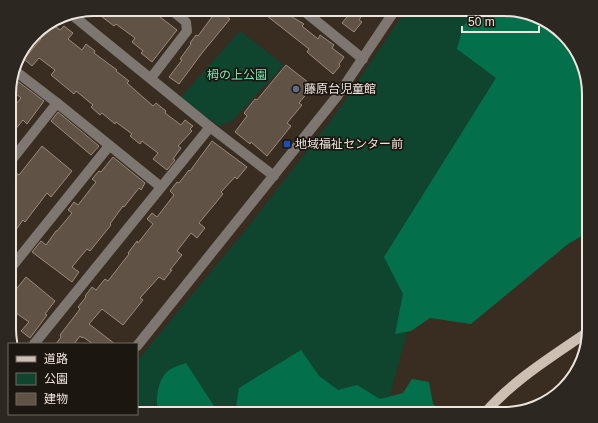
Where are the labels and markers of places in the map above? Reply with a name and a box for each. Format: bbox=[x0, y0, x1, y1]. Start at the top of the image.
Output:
place label: 藤原台児童館 bbox=[304, 82, 376, 96]
marker: 藤原台児童館 bbox=[291, 84, 301, 94]
place label: 地域福祉センター前 bbox=[295, 137, 403, 151]
marker: 地域福祉センター前 bbox=[282, 139, 292, 149]

